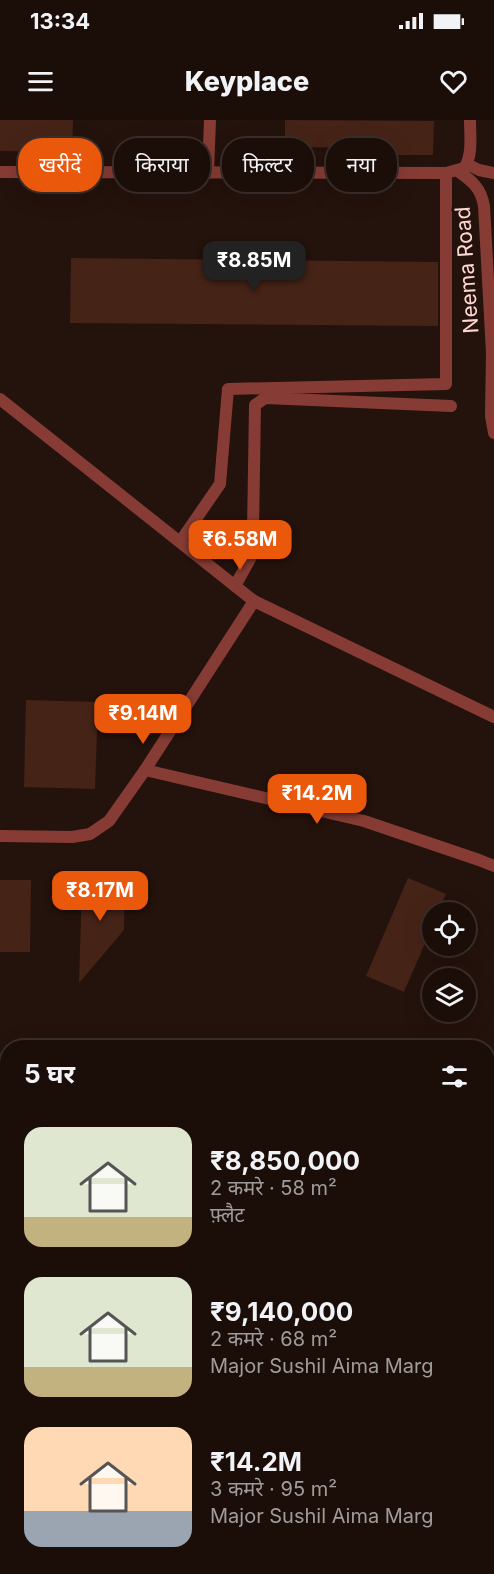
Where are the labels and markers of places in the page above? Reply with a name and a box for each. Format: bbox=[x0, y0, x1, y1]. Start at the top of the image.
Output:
pin: ₹8.85M bbox=[205, 241, 303, 292]
pin: ₹6.58M bbox=[191, 520, 289, 571]
pin: ₹9.14M bbox=[94, 694, 192, 745]
pin: ₹14.2M bbox=[268, 774, 366, 825]
pin: ₹8.17M bbox=[51, 871, 149, 922]

